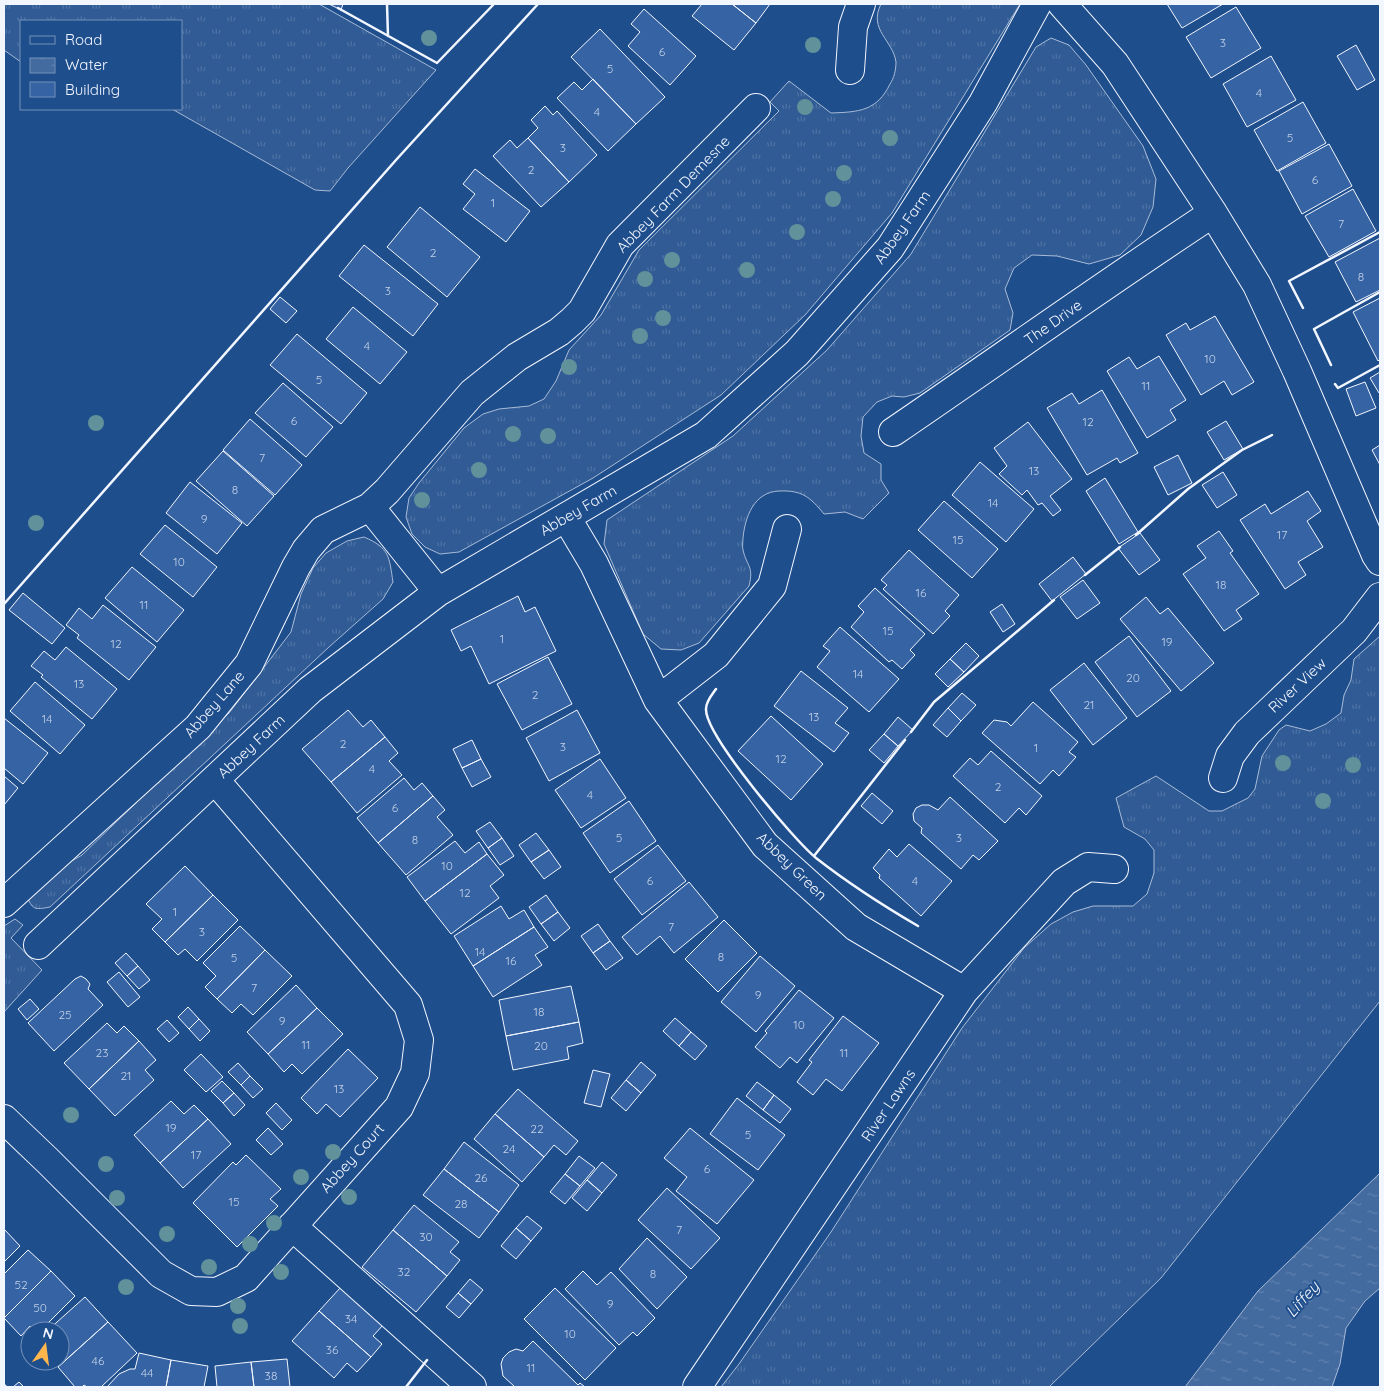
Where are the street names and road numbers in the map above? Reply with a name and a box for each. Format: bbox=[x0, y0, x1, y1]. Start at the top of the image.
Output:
street label: Abbey Farm Demesne bbox=[612, 131, 734, 257]
street label: Abbey Farm bbox=[870, 186, 934, 268]
street label: The Drive bbox=[1020, 295, 1086, 349]
street label: Abbey Farm bbox=[536, 480, 620, 540]
street label: River View bbox=[1264, 653, 1330, 717]
street label: Abbey Lane bbox=[180, 666, 248, 742]
street label: Abbey Farm bbox=[213, 710, 289, 782]
street label: Abbey Green bbox=[753, 828, 831, 904]
street label: River Lawns bbox=[857, 1065, 919, 1145]
street label: Abbey Court bbox=[316, 1119, 388, 1197]

